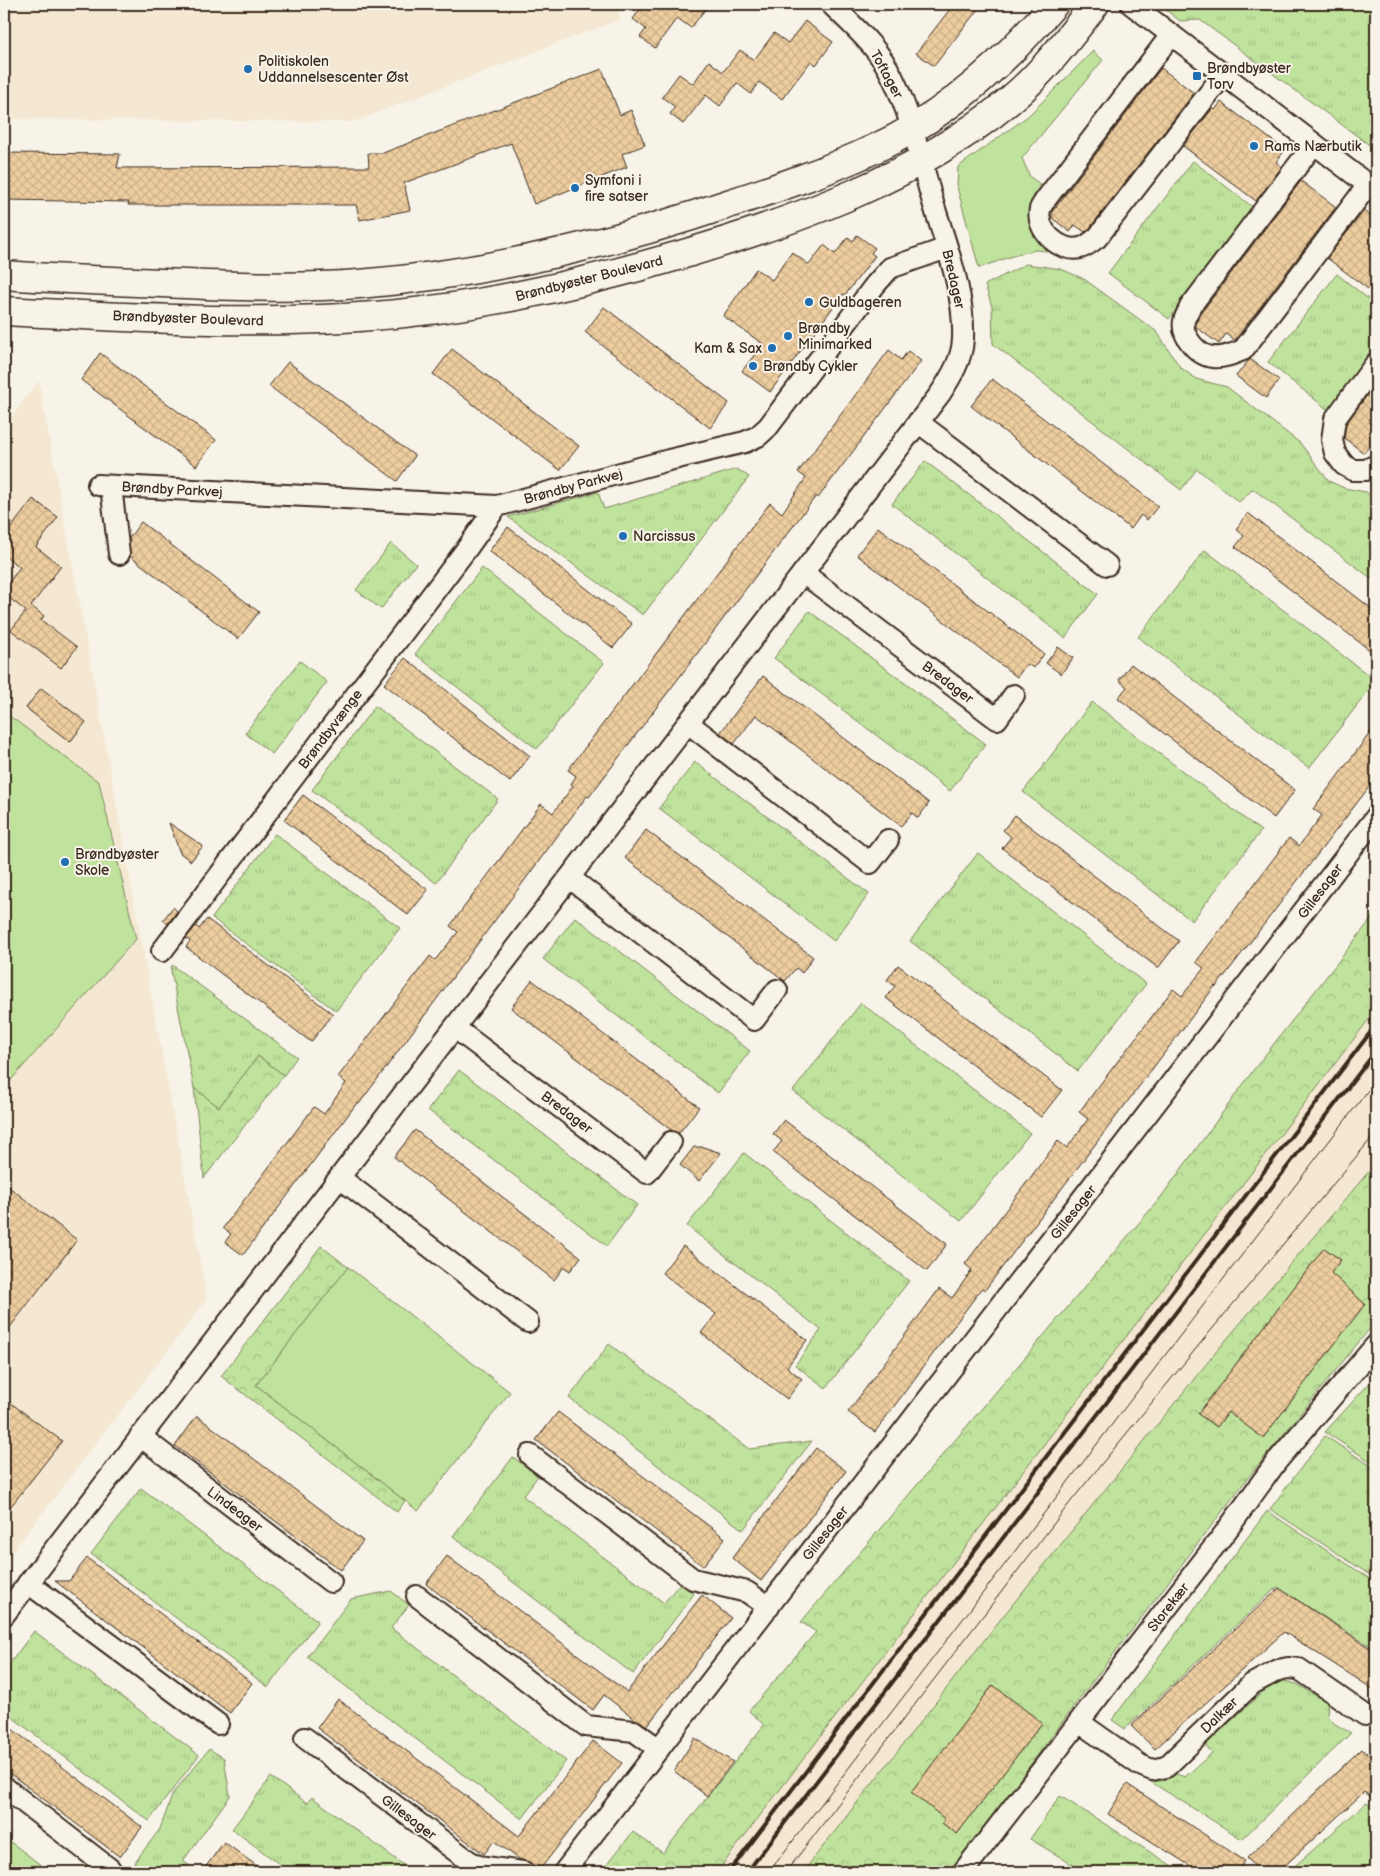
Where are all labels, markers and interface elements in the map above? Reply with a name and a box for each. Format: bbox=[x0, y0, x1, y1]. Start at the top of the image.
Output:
street label: Toftager bbox=[866, 47, 907, 102]
place label: Politiskolen Uddannelsescenter Øst bbox=[258, 53, 409, 86]
place label: Brøndbyøster Torv bbox=[1207, 60, 1292, 93]
marker: Politiskolen Uddannelsescenter Øst bbox=[242, 63, 254, 75]
marker: Brøndbyøster Torv bbox=[1191, 70, 1203, 82]
place label: Rams Nærbutik bbox=[1264, 138, 1362, 155]
marker: Rams Nærbutik bbox=[1248, 140, 1260, 152]
place label: Symfoni i fire satser bbox=[585, 172, 649, 205]
marker: Symfoni i fire satser bbox=[569, 182, 581, 194]
street label: Bredager bbox=[938, 248, 969, 311]
street label: Brøndbyøster Boulevard bbox=[514, 252, 665, 305]
place label: Guldbageren bbox=[819, 294, 902, 311]
marker: Guldbageren bbox=[803, 296, 815, 308]
street label: Brøndbyøster Boulevard bbox=[112, 307, 264, 330]
place label: Brøndby Minimarked bbox=[798, 320, 872, 353]
marker: Brøndby Minimarked bbox=[782, 330, 794, 342]
place label: Kam & Sax bbox=[694, 340, 762, 357]
marker: Kam & Sax bbox=[766, 342, 778, 354]
place label: Brøndby Cykler bbox=[763, 358, 859, 375]
marker: Brøndby Cykler bbox=[747, 360, 759, 372]
street label: Brøndby Parkvej bbox=[522, 465, 624, 508]
street label: Brøndby Parkvej bbox=[121, 478, 223, 501]
place label: Narcissus bbox=[633, 528, 696, 545]
marker: Narcissus bbox=[617, 530, 629, 542]
street label: Bredager bbox=[919, 658, 978, 708]
street label: Brøndbyvænge bbox=[295, 686, 366, 772]
place label: Brøndbyøster Skole bbox=[75, 846, 160, 879]
marker: Brøndbyøster Skole bbox=[59, 856, 71, 868]
street label: Gillesager bbox=[1294, 860, 1347, 922]
street label: Bredager bbox=[538, 1088, 597, 1138]
street label: Gillesager bbox=[1047, 1181, 1101, 1243]
street label: Lindeager bbox=[204, 1483, 266, 1536]
street label: Gillesager bbox=[799, 1502, 853, 1564]
street label: Storekær bbox=[1144, 1579, 1193, 1635]
street label: Dalkær bbox=[1197, 1693, 1242, 1737]
street label: Gillesager bbox=[378, 1791, 440, 1844]

